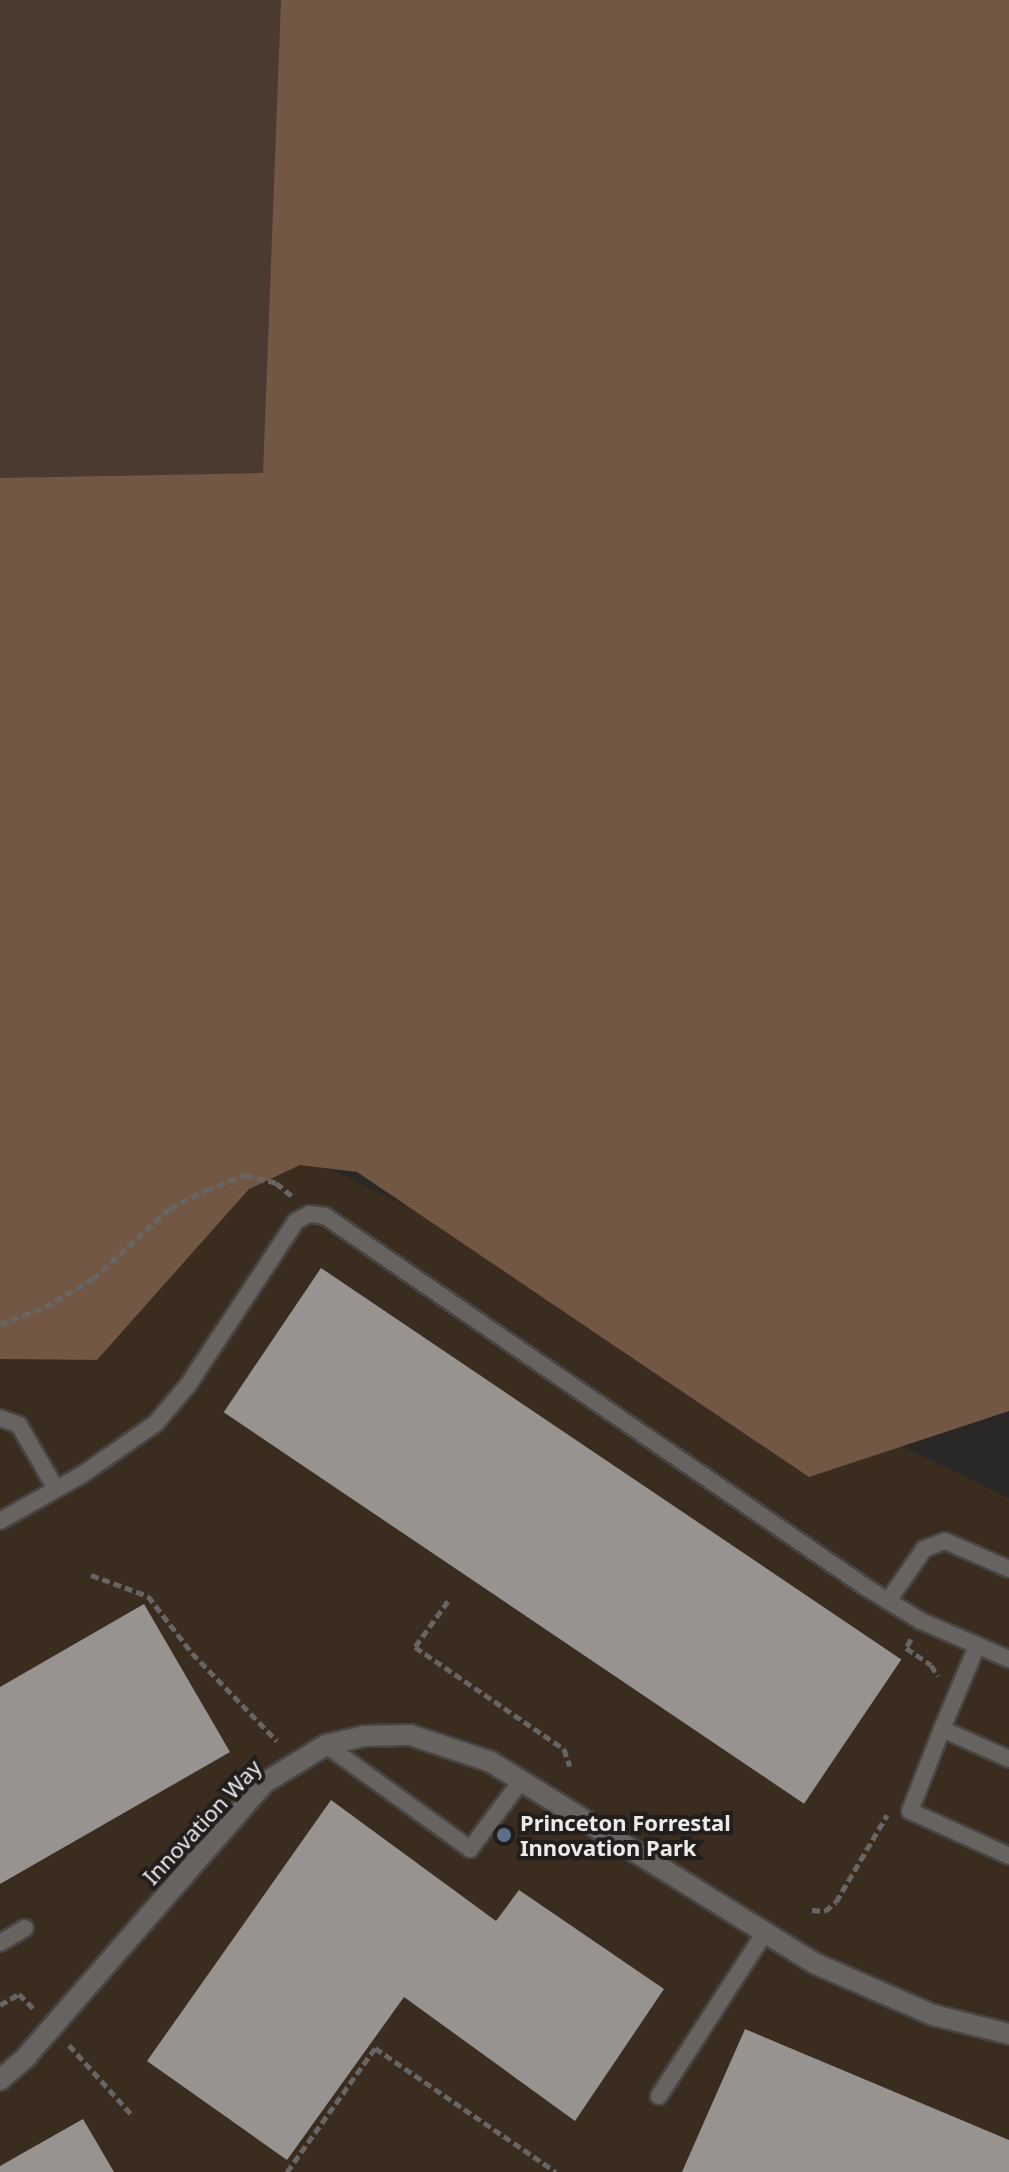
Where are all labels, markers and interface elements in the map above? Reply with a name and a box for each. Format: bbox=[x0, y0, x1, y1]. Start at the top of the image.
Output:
street label: Innovation Way bbox=[137, 1754, 267, 1890]
place label: Princeton Forrestal Innovation Park bbox=[520, 1809, 731, 1860]
marker: Princeton Forrestal Innovation Park bbox=[495, 1826, 513, 1844]

